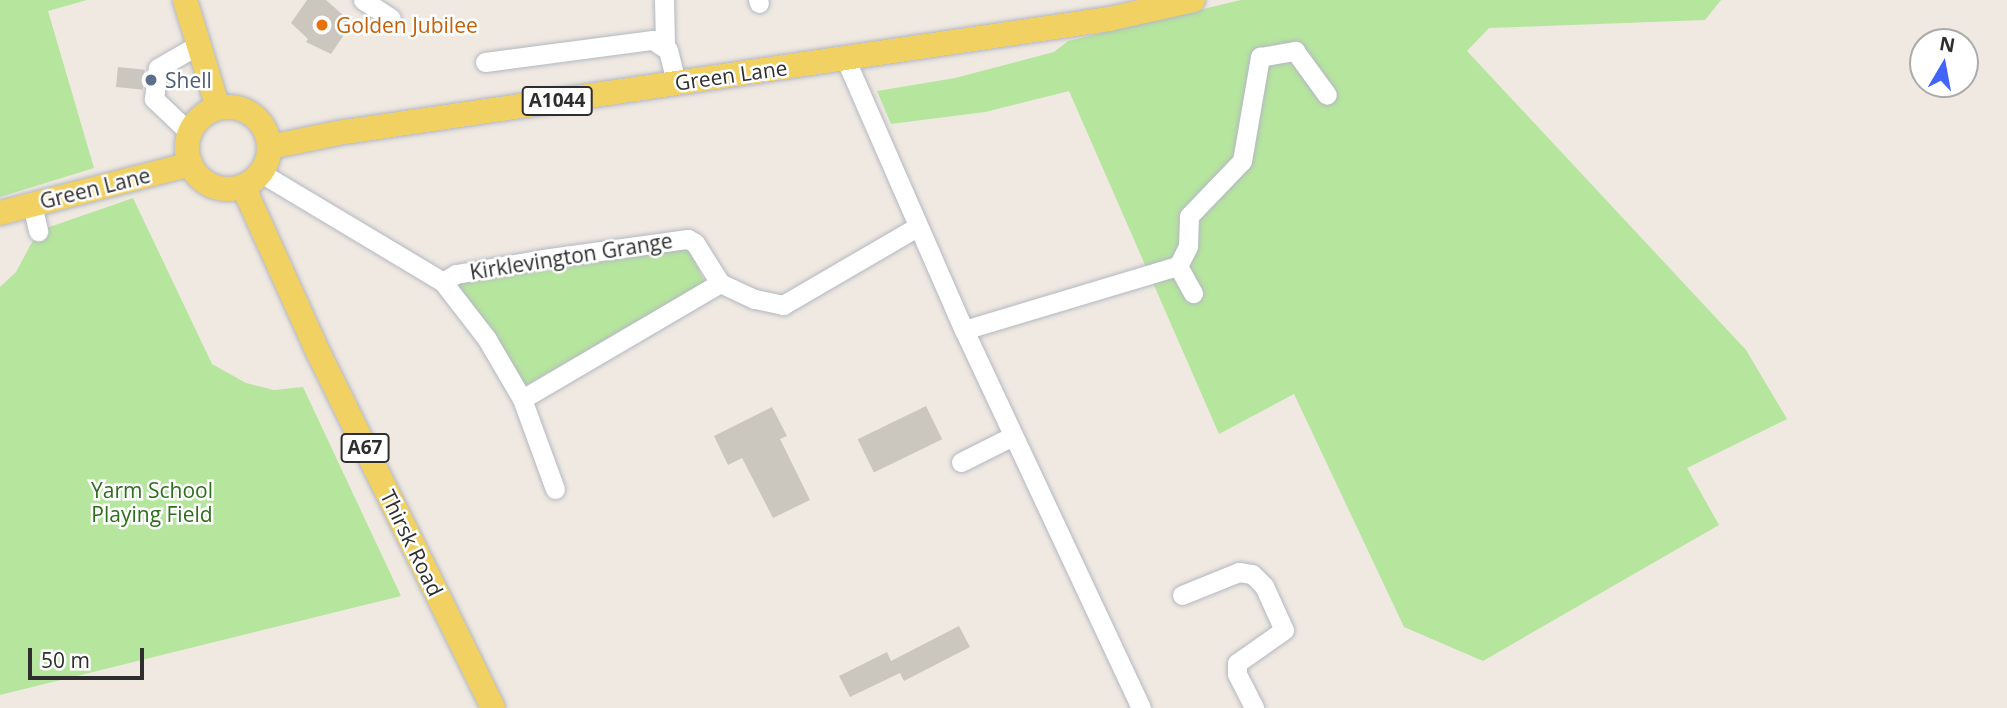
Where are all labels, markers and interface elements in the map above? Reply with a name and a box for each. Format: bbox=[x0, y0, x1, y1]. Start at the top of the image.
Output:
place label: Golden Jubilee bbox=[336, 12, 478, 38]
marker: Golden Jubilee bbox=[314, 17, 330, 33]
north arrow bbox=[1909, 28, 1979, 98]
text: N bbox=[1937, 30, 1957, 58]
street label: Green Lane bbox=[673, 55, 789, 95]
place label: Shell bbox=[165, 67, 212, 93]
marker: Shell bbox=[143, 72, 159, 88]
road number: A1044 bbox=[520, 86, 594, 116]
street label: Green Lane bbox=[37, 162, 153, 214]
street label: Kirklevington Grange bbox=[468, 228, 674, 284]
road number: A67 bbox=[340, 432, 390, 463]
park label: Yarm School Playing Field bbox=[91, 477, 213, 527]
street label: Thirsk Road bbox=[375, 486, 449, 600]
scale bar bbox=[32, 634, 147, 678]
text: 50 m bbox=[41, 646, 90, 674]

